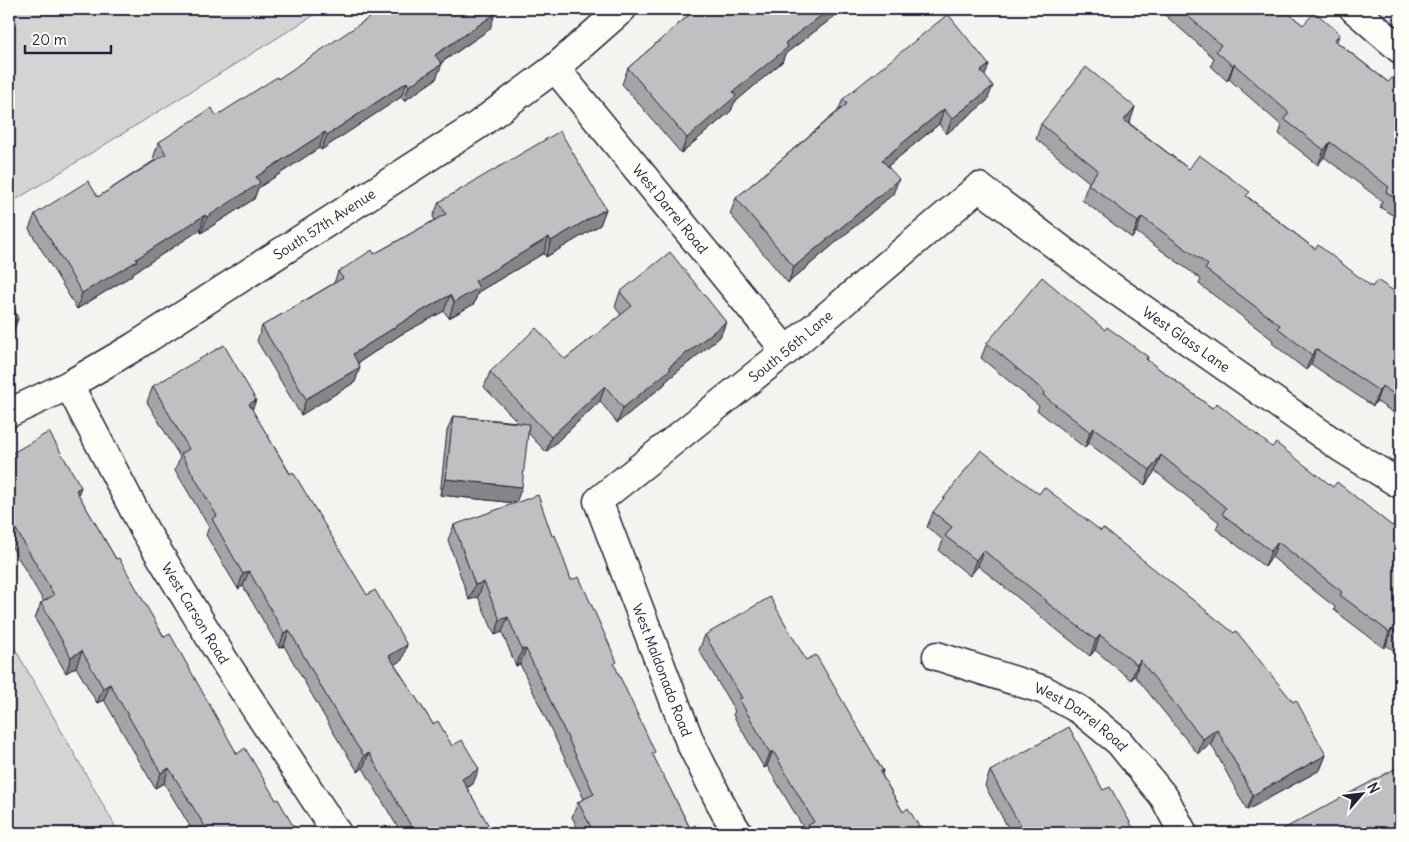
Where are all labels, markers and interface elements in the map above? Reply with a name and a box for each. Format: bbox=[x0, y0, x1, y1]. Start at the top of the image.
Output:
scale bar bbox=[25, 22, 111, 54]
text: 20 m bbox=[32, 30, 67, 49]
street label: West Darrel Road bbox=[628, 161, 712, 257]
street label: South 57th Avenue bbox=[270, 185, 379, 264]
street label: West Glass Lane bbox=[1139, 303, 1234, 376]
street label: South 56th Lane bbox=[745, 306, 836, 386]
street label: West Carson Road bbox=[158, 559, 233, 667]
street label: West Maldonado Road bbox=[628, 601, 696, 739]
street label: West Darrel Road bbox=[1032, 679, 1132, 755]
north arrow bbox=[1336, 770, 1386, 820]
text: N bbox=[1363, 779, 1384, 796]

